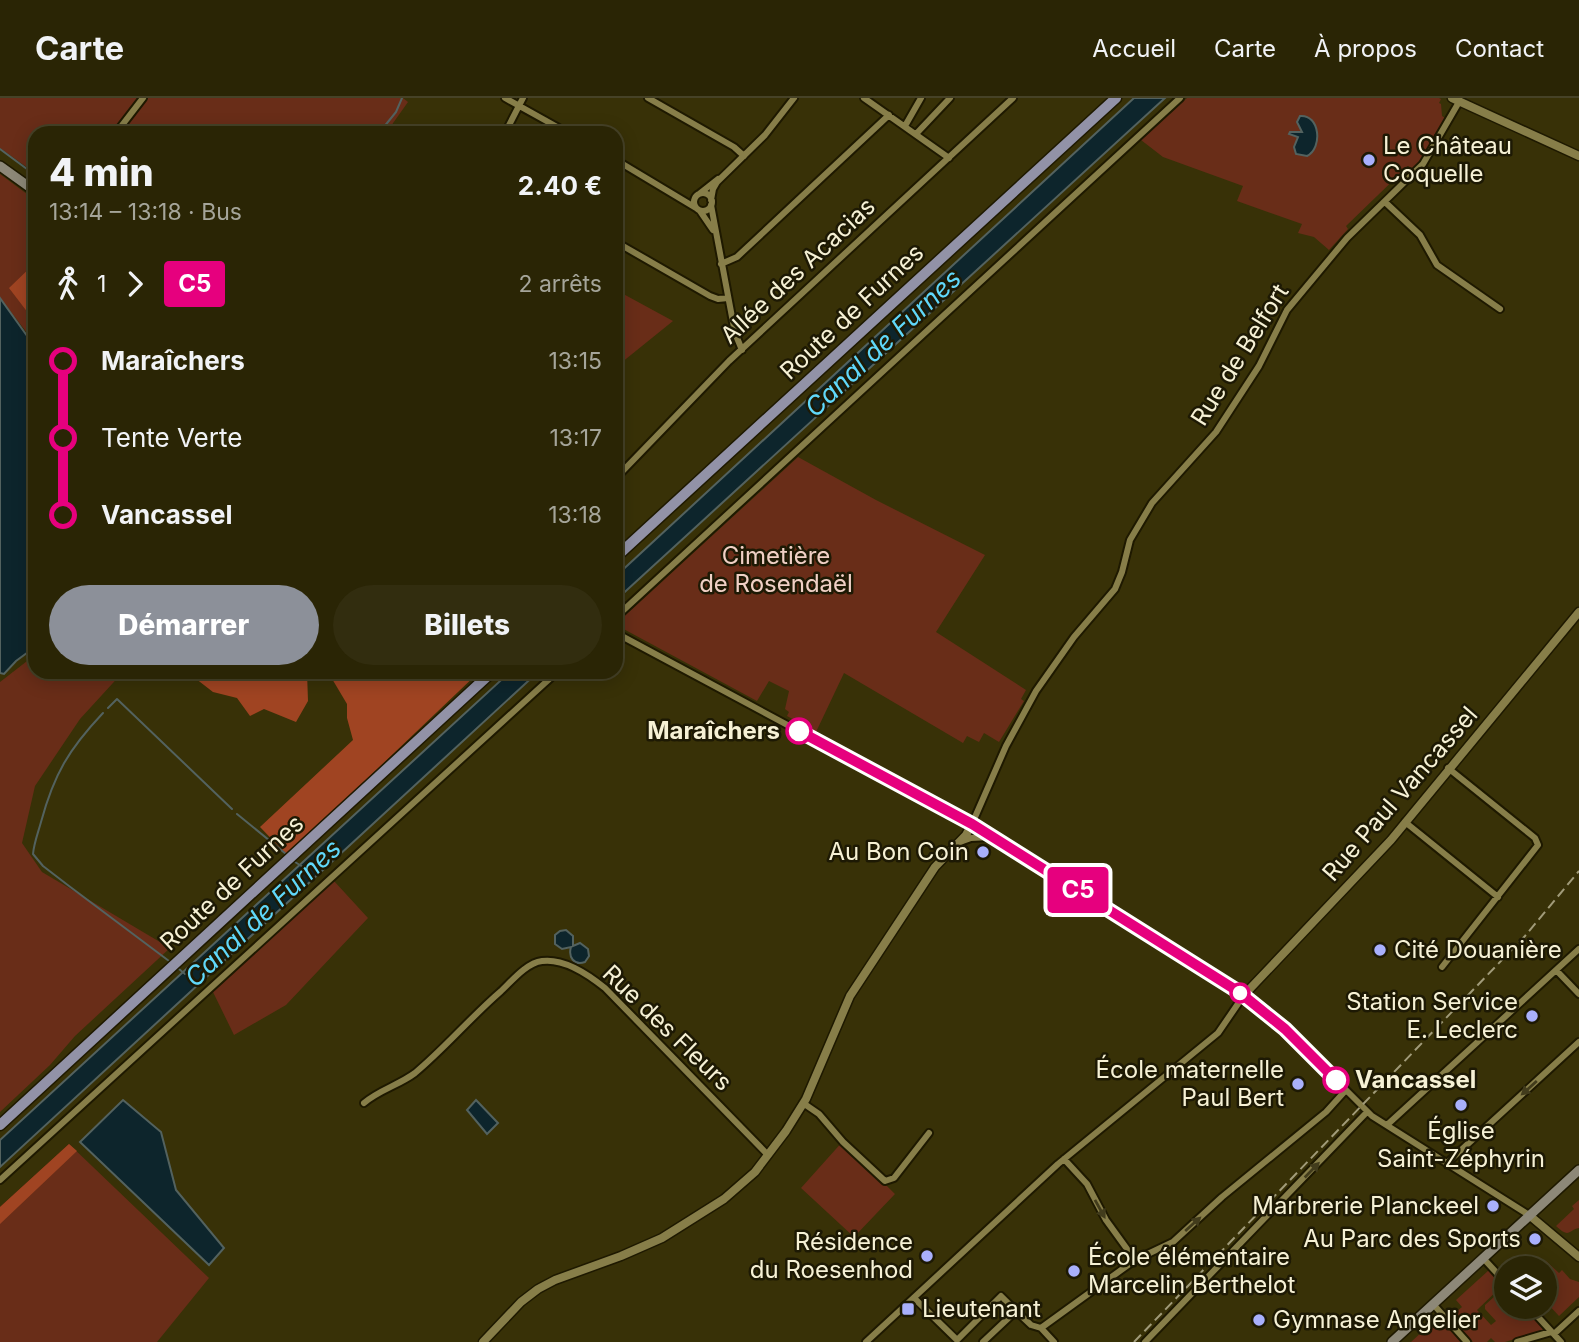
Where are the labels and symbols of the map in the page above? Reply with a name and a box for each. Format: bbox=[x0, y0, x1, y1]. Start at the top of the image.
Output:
place label: Le Château Coquelle bbox=[1383, 131, 1512, 188]
marker: Le Château Coquelle bbox=[1361, 152, 1377, 168]
street label: Allée des Acacias bbox=[714, 192, 881, 350]
street label: Route de Furnes bbox=[774, 238, 929, 385]
water label: Canal de Furnes bbox=[798, 262, 967, 423]
street label: Rue de Belfort bbox=[1185, 279, 1295, 431]
park label: Cimetière de Rosendaël bbox=[699, 541, 853, 598]
street label: Rue Paul Vancassel bbox=[1316, 701, 1483, 887]
place label: Maraîchers bbox=[647, 716, 780, 745]
marker: Maraîchers bbox=[786, 718, 812, 744]
street label: Route de Furnes bbox=[154, 809, 309, 956]
water label: Canal de Furnes bbox=[178, 832, 347, 993]
place label: Au Bon Coin bbox=[829, 837, 969, 866]
marker: Au Bon Coin bbox=[975, 844, 991, 860]
line badge: C5 bbox=[1046, 867, 1110, 913]
place label: Cité Douanière bbox=[1394, 935, 1562, 964]
marker: Cité Douanière bbox=[1372, 942, 1388, 958]
street label: Rue des Fleurs bbox=[597, 959, 738, 1097]
unlabelled marker bbox=[1230, 983, 1250, 1003]
place label: Station Service E. Leclerc bbox=[1346, 987, 1518, 1044]
marker: Station Service E. Leclerc bbox=[1524, 1008, 1540, 1024]
place label: École maternelle Paul Bert bbox=[1096, 1054, 1284, 1112]
place label: Vancassel bbox=[1355, 1065, 1476, 1094]
marker: Vancassel bbox=[1323, 1067, 1349, 1093]
marker: École maternelle Paul Bert bbox=[1290, 1076, 1306, 1092]
one-way arrow bbox=[1521, 1079, 1538, 1095]
marker: Église Saint-Zéphyrin bbox=[1453, 1097, 1469, 1113]
place label: Église Saint-Zéphyrin bbox=[1377, 1115, 1545, 1173]
one-way arrow bbox=[1303, 1161, 1320, 1178]
place label: Marbrerie Planckeel bbox=[1252, 1191, 1479, 1220]
marker: Marbrerie Planckeel bbox=[1485, 1198, 1501, 1214]
one-way arrow bbox=[1094, 1199, 1106, 1219]
one-way arrow bbox=[1184, 1217, 1201, 1232]
place label: Au Parc des Sports bbox=[1303, 1224, 1521, 1253]
place label: Résidence du Roesenhod bbox=[750, 1227, 913, 1284]
marker: Au Parc des Sports bbox=[1527, 1231, 1543, 1247]
place label: École élémentaire Marcelin Berthelot bbox=[1088, 1241, 1295, 1299]
marker: Résidence du Roesenhod bbox=[919, 1248, 935, 1264]
marker: École élémentaire Marcelin Berthelot bbox=[1066, 1263, 1082, 1279]
place label: Lieutenant bbox=[922, 1294, 1041, 1323]
marker: Lieutenant bbox=[900, 1301, 916, 1317]
place label: Gymnase Angelier bbox=[1273, 1305, 1481, 1334]
marker: Gymnase Angelier bbox=[1251, 1312, 1267, 1328]

